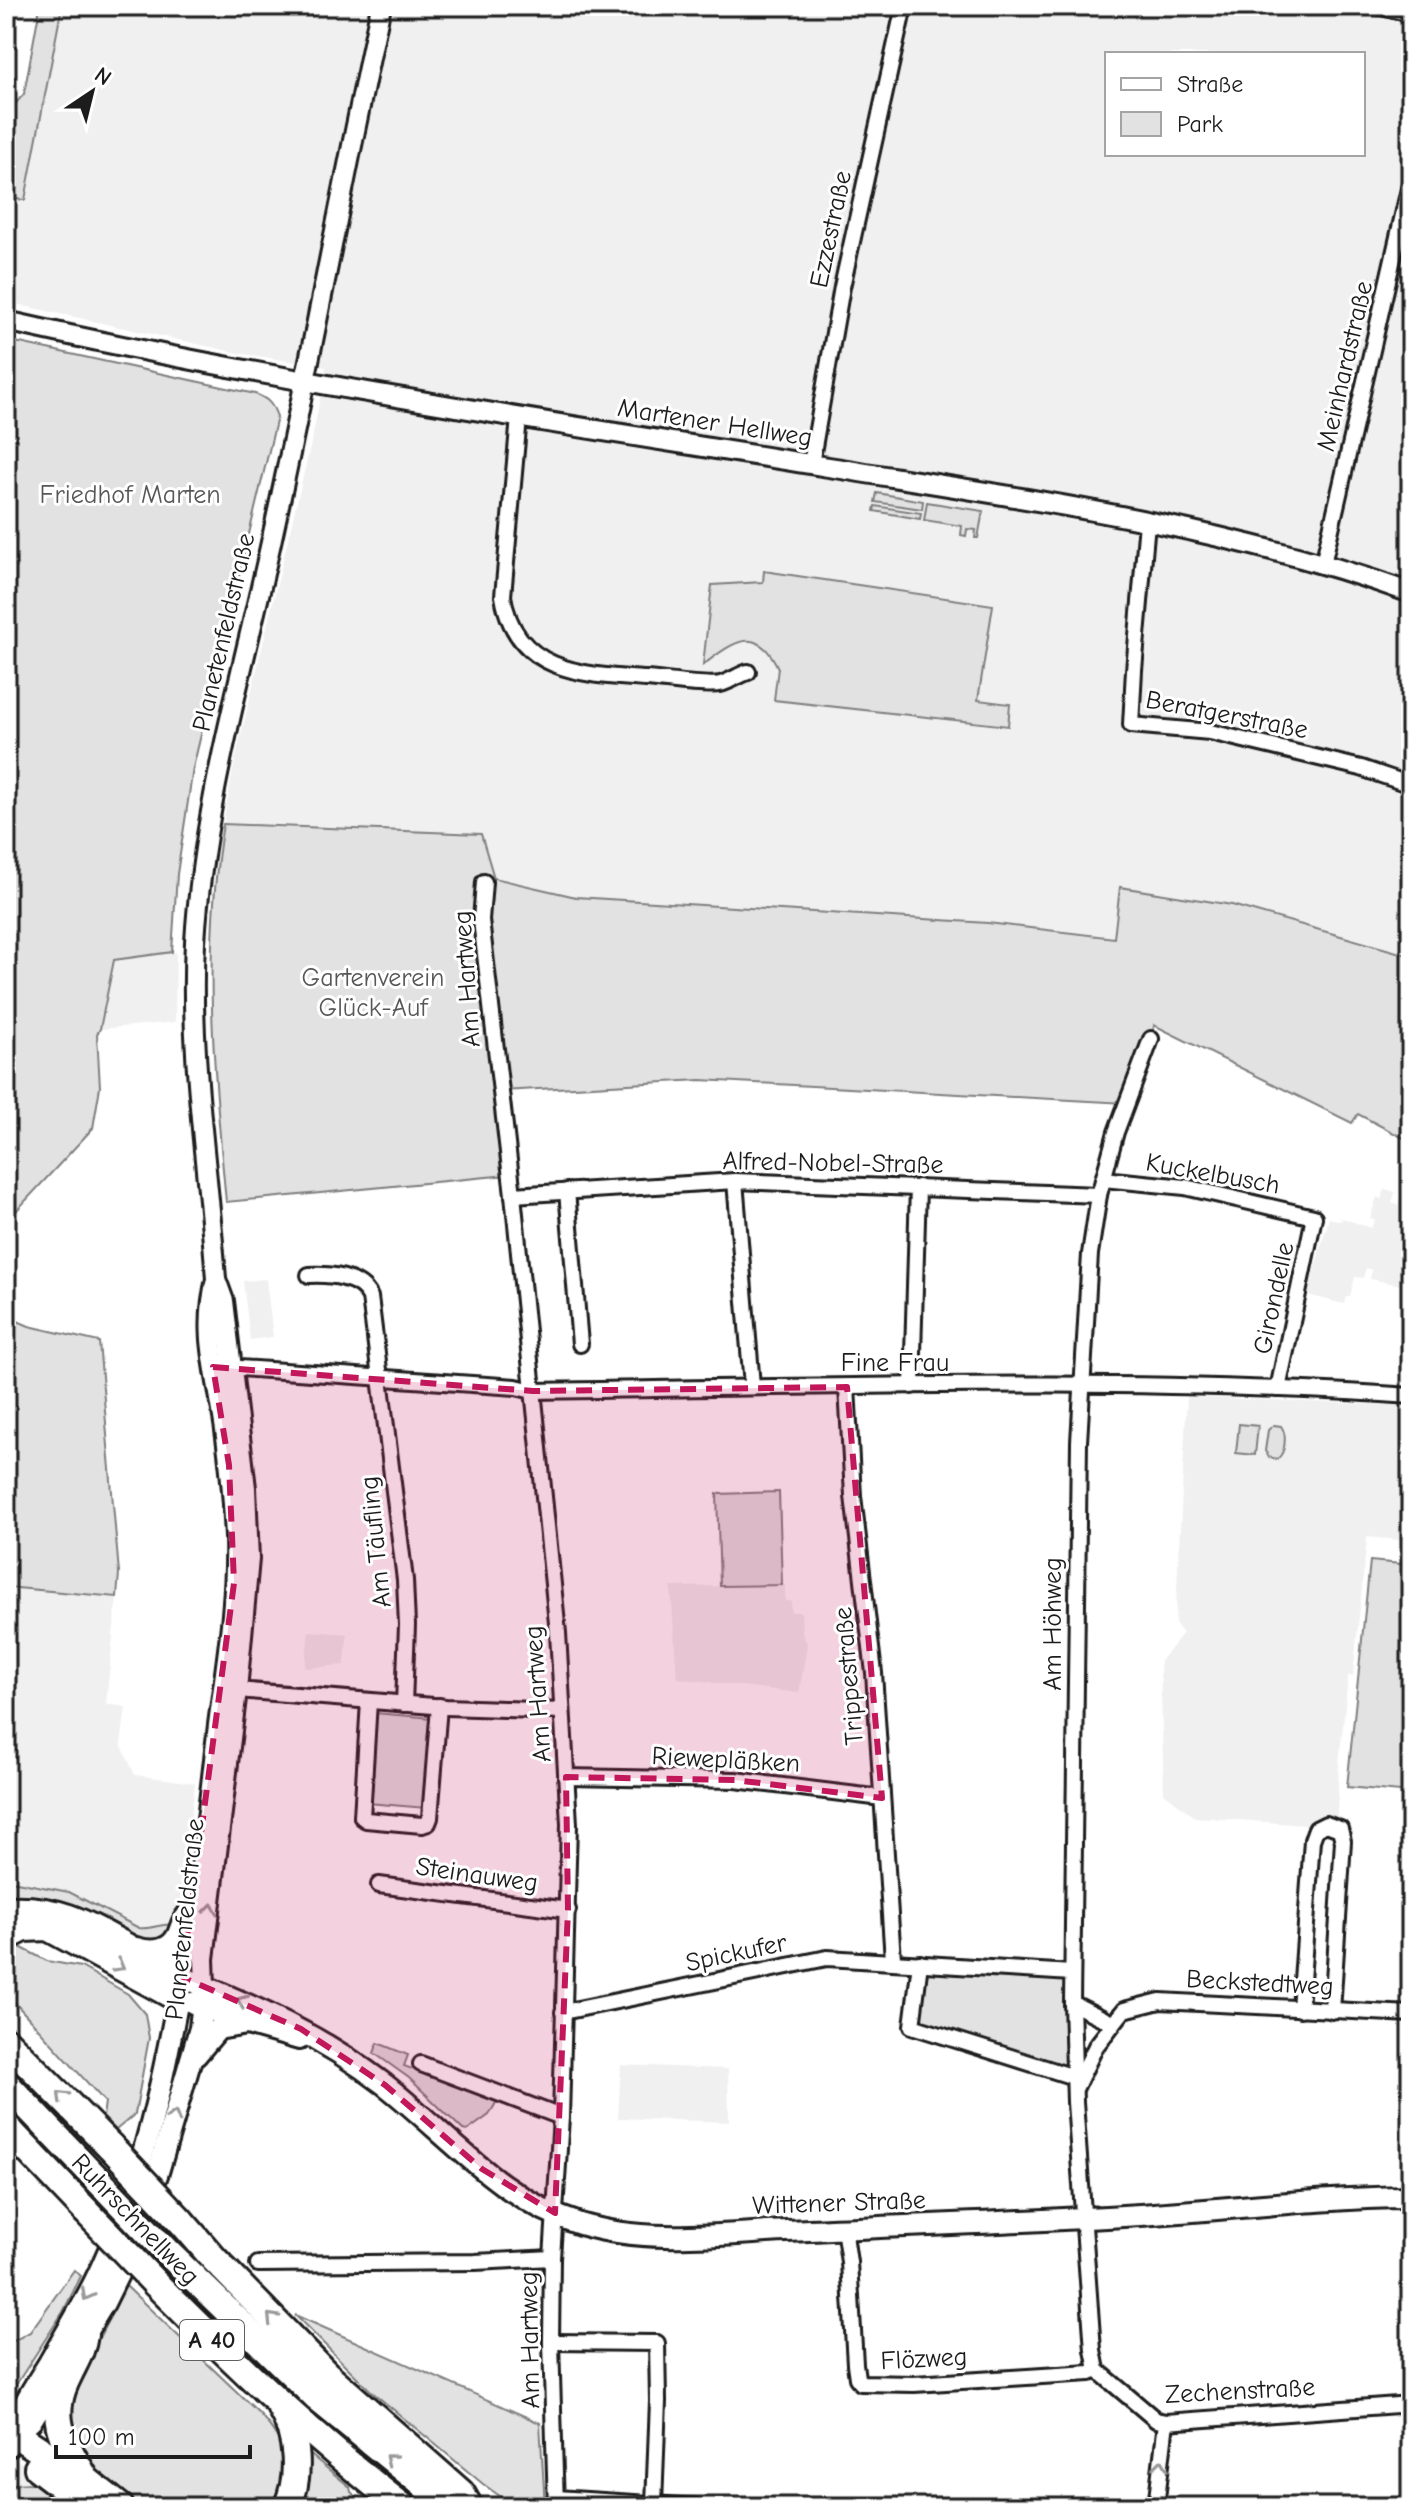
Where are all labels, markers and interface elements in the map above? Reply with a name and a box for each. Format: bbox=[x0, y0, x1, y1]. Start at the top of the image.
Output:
north arrow bbox=[52, 52, 132, 132]
legend bbox=[1105, 52, 1365, 156]
text: N bbox=[90, 62, 116, 91]
text: Straße bbox=[1177, 70, 1243, 98]
text: Park bbox=[1177, 110, 1223, 138]
street label: Ezzestraße bbox=[804, 168, 858, 290]
street label: Meinhardstraße bbox=[1311, 278, 1379, 454]
street label: Martener Hellweg bbox=[615, 393, 814, 453]
park label: Friedhof Marten bbox=[39, 480, 221, 510]
street label: Planetenfeldstraße bbox=[187, 530, 261, 734]
street label: Beratgerstraße bbox=[1143, 685, 1310, 745]
street label: Am Hartweg bbox=[447, 909, 487, 1048]
park label: Gartenverein Glück-Auf bbox=[302, 963, 444, 1023]
street label: Alfred-Nobel-Straße bbox=[722, 1146, 944, 1180]
street label: Kuckelbusch bbox=[1143, 1147, 1282, 1201]
street label: Girondelle bbox=[1247, 1239, 1300, 1357]
street label: Fine Frau bbox=[841, 1348, 949, 1378]
street label: Am Täufling bbox=[354, 1475, 398, 1609]
street label: Am Höhweg bbox=[1038, 1557, 1068, 1691]
street label: Trippestraße bbox=[828, 1606, 870, 1746]
street label: Am Hartweg bbox=[518, 1624, 558, 1763]
street label: Riewepläßken bbox=[651, 1741, 801, 1779]
street label: Planetenfeldstraße bbox=[159, 1817, 211, 2021]
street label: Steinauweg bbox=[414, 1852, 540, 1898]
one-way arrow bbox=[202, 1902, 219, 1915]
street label: Spickufer bbox=[683, 1928, 790, 1978]
one-way arrow bbox=[110, 1956, 125, 1972]
street label: Beckstedtweg bbox=[1185, 1964, 1335, 2002]
one-way arrow bbox=[236, 1995, 250, 2011]
one-way arrow bbox=[56, 2091, 71, 2105]
one-way arrow bbox=[165, 2110, 182, 2124]
street label: Ruhrschnellweg bbox=[65, 2148, 205, 2292]
street label: Wittener Straße bbox=[752, 2185, 926, 2221]
street label: Am Hartweg bbox=[514, 2271, 546, 2409]
one-way arrow bbox=[81, 2286, 97, 2300]
one-way arrow bbox=[266, 2313, 281, 2327]
road number: A 40 bbox=[180, 2320, 244, 2360]
street label: Flözweg bbox=[880, 2342, 968, 2376]
street label: Zechenstraße bbox=[1164, 2372, 1316, 2410]
scale bar bbox=[56, 2409, 250, 2459]
text: 100 m bbox=[68, 2423, 135, 2451]
one-way arrow bbox=[385, 2454, 399, 2469]
one-way arrow bbox=[1152, 2458, 1169, 2472]

